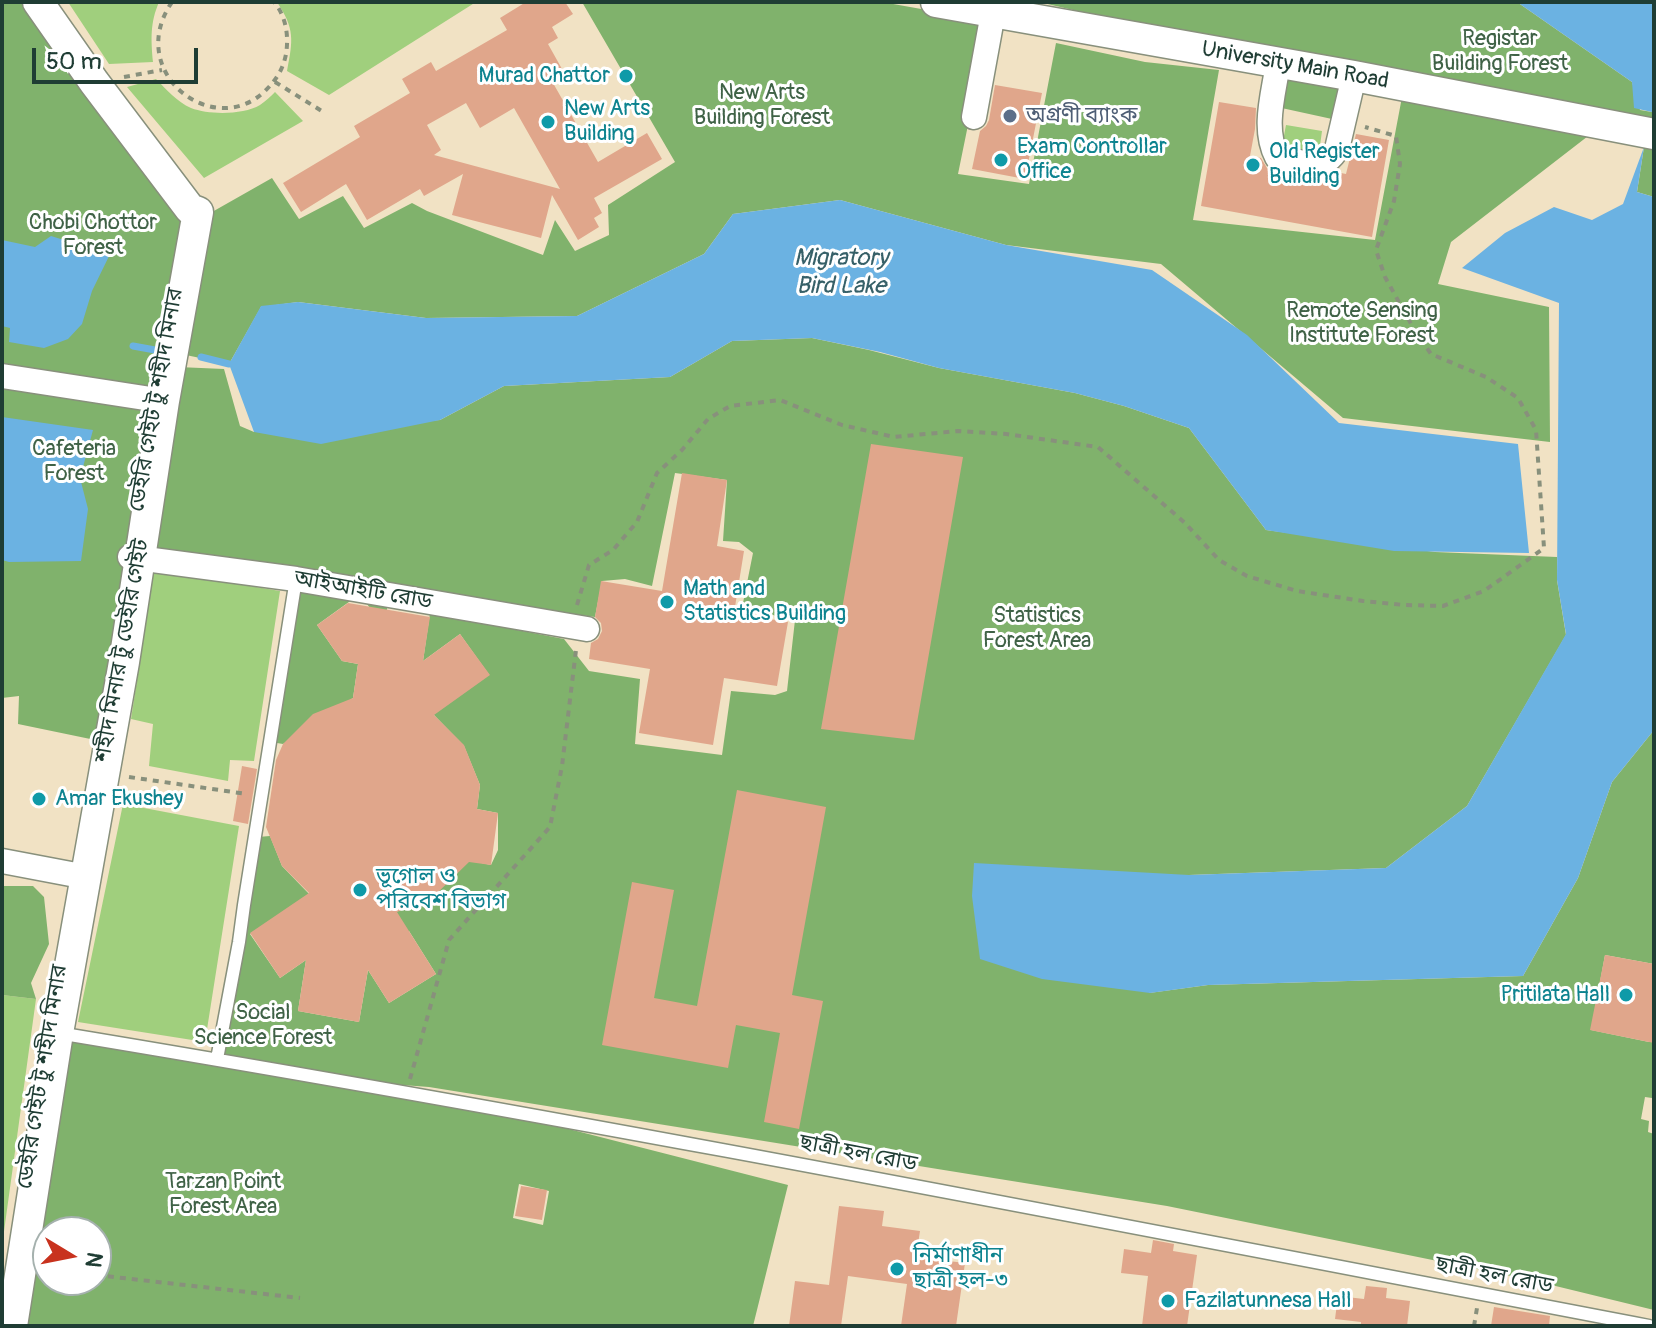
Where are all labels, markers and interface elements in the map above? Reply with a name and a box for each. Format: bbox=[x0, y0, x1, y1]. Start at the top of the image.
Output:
park label: Registar Building Forest bbox=[1432, 26, 1568, 78]
scale bar bbox=[36, 32, 202, 82]
street label: University Main Road bbox=[1199, 37, 1391, 95]
text: 50 m bbox=[46, 47, 102, 76]
place label: Murad Chattor bbox=[479, 63, 610, 89]
marker: Murad Chattor bbox=[617, 67, 635, 85]
park label: New Arts Building Forest bbox=[694, 80, 830, 132]
place label: New Arts Building bbox=[564, 96, 650, 148]
place label: অগ্রণী ব্যাংক bbox=[1026, 103, 1137, 129]
marker: অগ্রণী ব্যাংক bbox=[1001, 107, 1019, 125]
marker: New Arts Building bbox=[539, 113, 557, 131]
place label: Exam Controllar Office bbox=[1017, 134, 1167, 186]
place label: Old Register Building bbox=[1269, 139, 1380, 190]
marker: Exam Controllar Office bbox=[992, 151, 1010, 169]
marker: Old Register Building bbox=[1244, 156, 1262, 174]
park label: Chobi Chottor Forest bbox=[29, 210, 157, 262]
water label: Migratory Bird Lake bbox=[794, 245, 888, 301]
street label: ডেইরি গেইট টু শহীদ মিনার bbox=[124, 286, 190, 514]
park label: Remote Sensing Institute Forest bbox=[1286, 298, 1438, 350]
park label: Cafeteria Forest bbox=[32, 436, 116, 488]
street label: শহীদ মিনার টু ডেইরি গেইট bbox=[90, 537, 156, 765]
street label: আইআইটি রোড bbox=[292, 566, 434, 616]
place label: Math and Statistics Building bbox=[683, 576, 846, 628]
marker: Math and Statistics Building bbox=[658, 593, 676, 611]
park label: Statistics Forest Area bbox=[983, 603, 1091, 654]
place label: Amar Ekushey bbox=[55, 786, 183, 812]
marker: Amar Ekushey bbox=[30, 790, 48, 808]
place label: ভূগোল ও পরিবেশ বিভাগ bbox=[376, 864, 506, 916]
marker: ভূগোল ও পরিবেশ বিভাগ bbox=[351, 881, 369, 899]
street label: ডেইরি গেইট টু শহীদ মিনার bbox=[12, 963, 74, 1191]
place label: Pritilata Hall bbox=[1500, 982, 1610, 1008]
marker: Pritilata Hall bbox=[1617, 986, 1635, 1004]
park label: Social Science Forest bbox=[194, 1000, 332, 1052]
street label: ছাত্রী হল রোড bbox=[797, 1130, 919, 1178]
park label: Tarzan Point Forest Area bbox=[165, 1169, 281, 1220]
north arrow bbox=[32, 1216, 112, 1296]
place label: নির্মাণাধীন ছাত্রী হল-৩ bbox=[913, 1243, 1008, 1294]
text: N bbox=[79, 1250, 109, 1270]
street label: ছাত্রী হল রোড bbox=[1433, 1252, 1555, 1300]
marker: নির্মাণাধীন ছাত্রী হল-৩ bbox=[888, 1260, 906, 1278]
place label: Fazilatunnesa Hall bbox=[1184, 1288, 1351, 1314]
marker: Fazilatunnesa Hall bbox=[1159, 1292, 1177, 1310]

